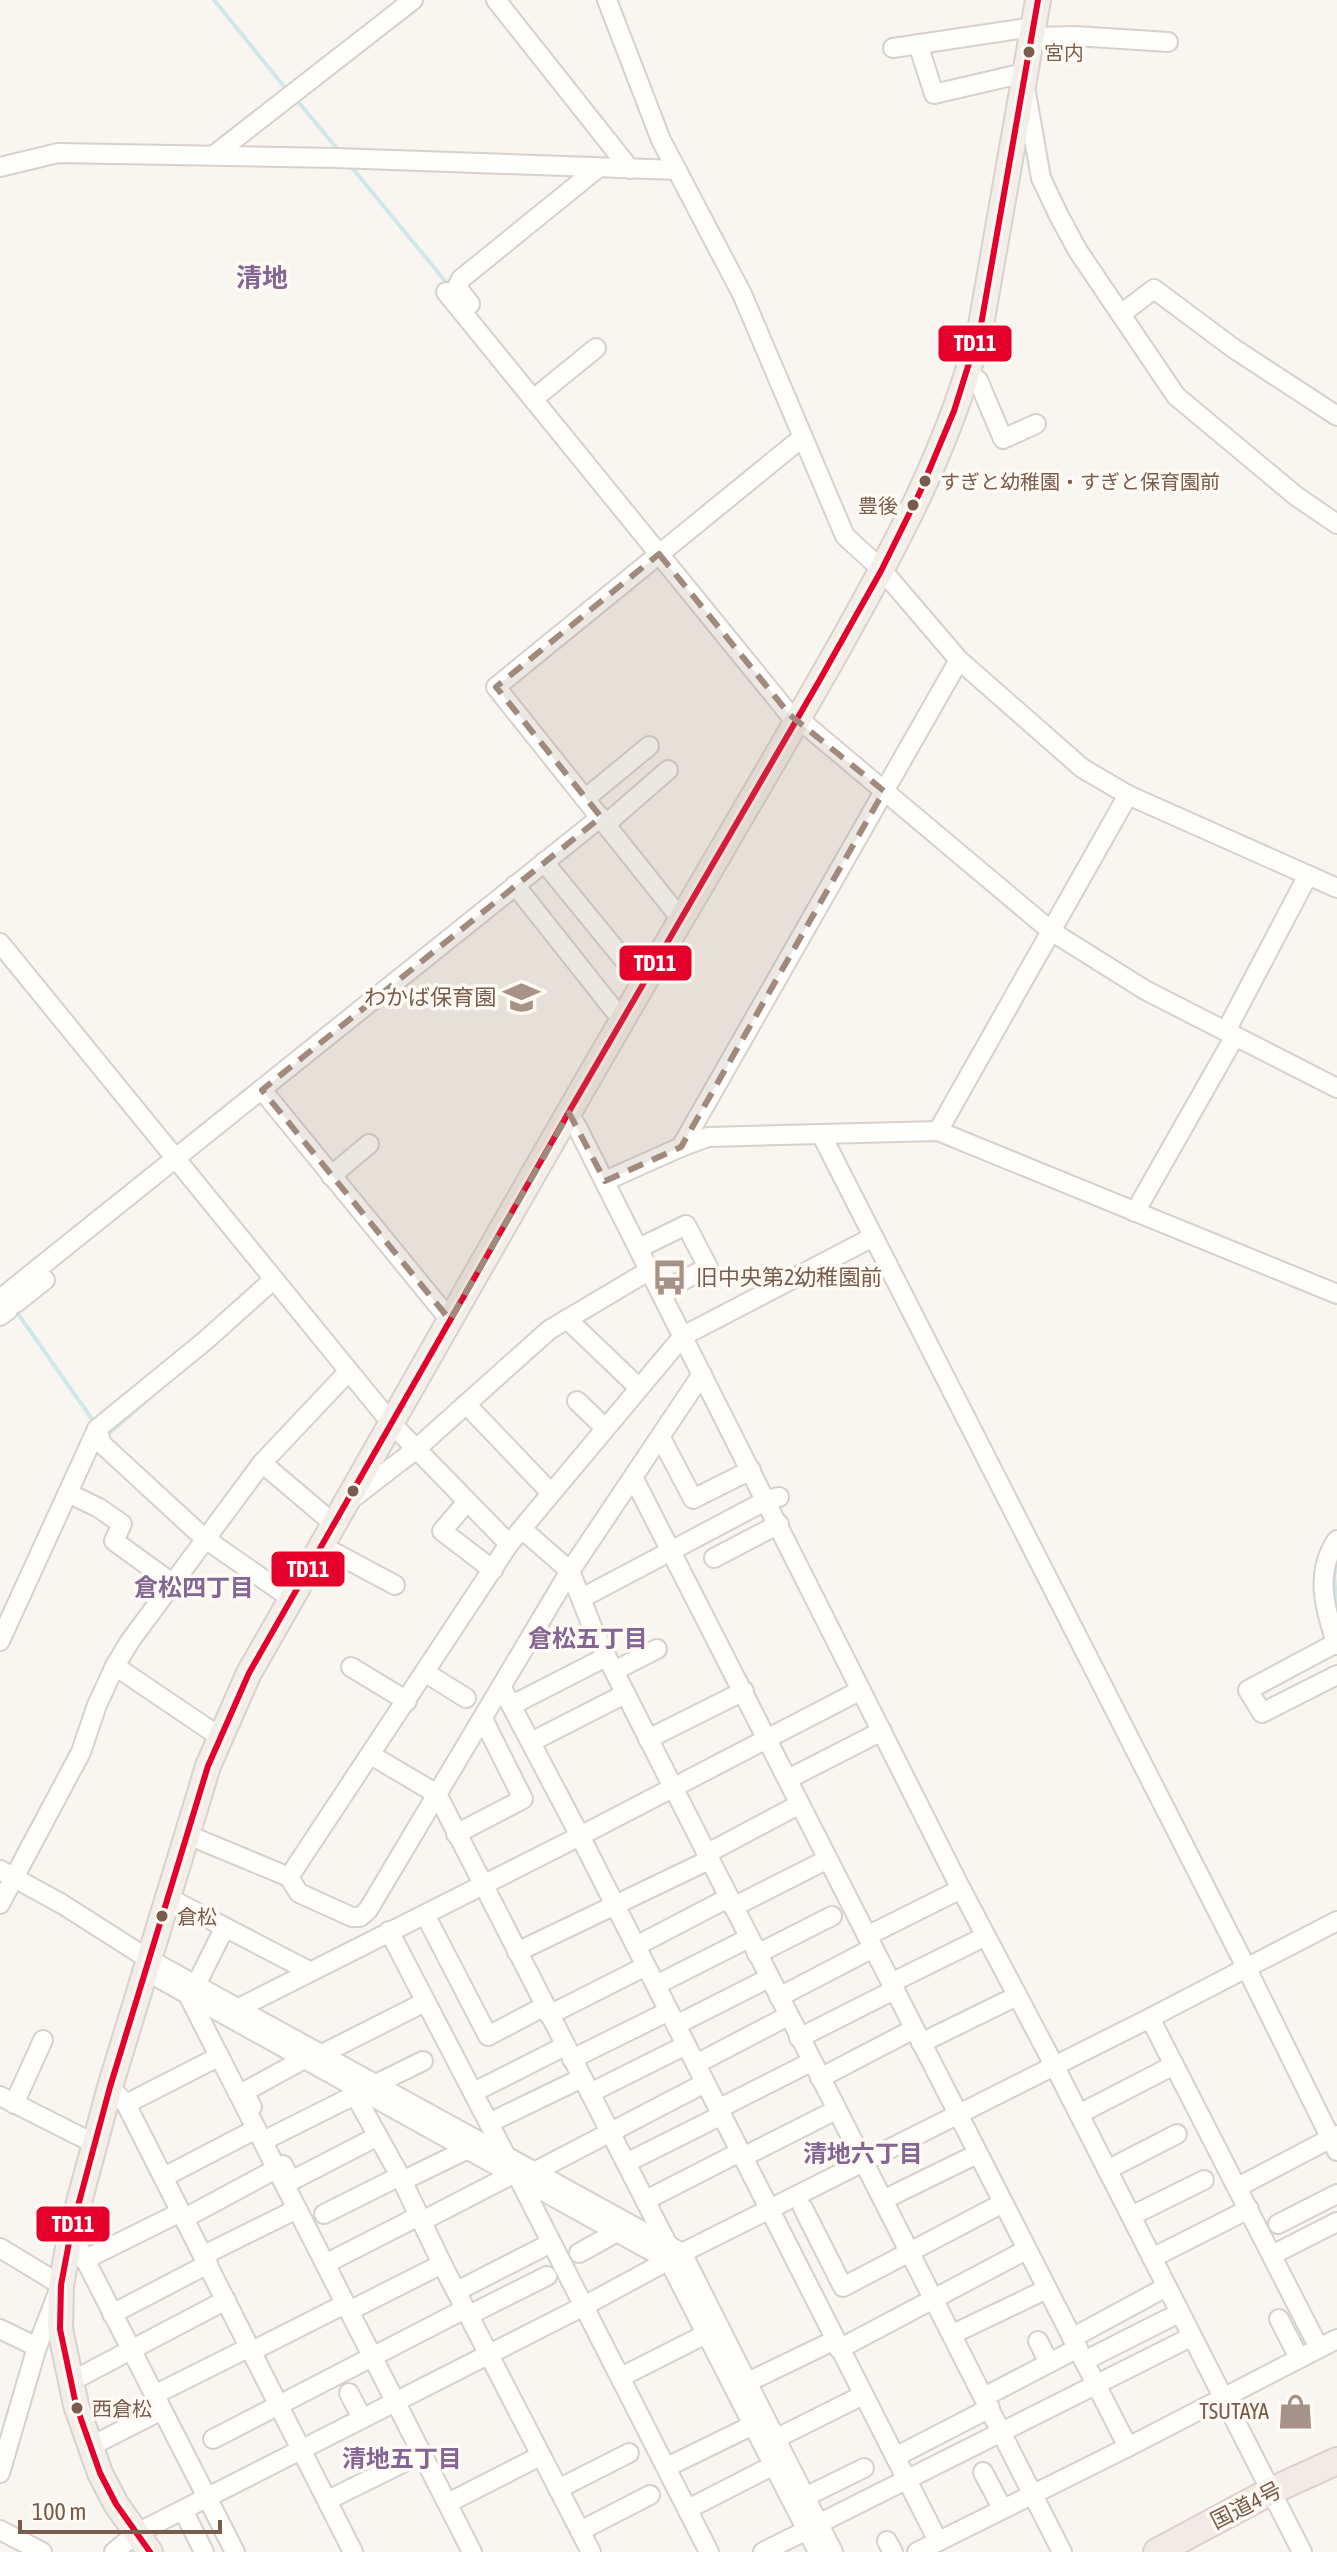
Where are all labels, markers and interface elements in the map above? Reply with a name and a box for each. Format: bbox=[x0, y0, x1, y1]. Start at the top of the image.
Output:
place label: 宮内 bbox=[1044, 41, 1084, 64]
marker: 宮内 bbox=[1021, 44, 1037, 60]
district label: 清地 bbox=[236, 263, 288, 293]
line badge: TD11 bbox=[937, 324, 1013, 363]
text: TD11 bbox=[954, 330, 996, 356]
place label: すぎと幼稚園・すぎと保育園前 bbox=[940, 470, 1220, 493]
marker: すぎと幼稚園・すぎと保育園前 bbox=[917, 473, 933, 489]
place label: 豊後 bbox=[858, 494, 898, 517]
marker: 豊後 bbox=[905, 497, 921, 513]
line badge: TD11 bbox=[618, 944, 693, 982]
text: TD11 bbox=[634, 950, 676, 976]
school or university icon: わかば保育園 bbox=[503, 978, 541, 1016]
place label: わかば保育園 bbox=[364, 984, 496, 1010]
bus stop icon: 旧中央第2幼稚園前 bbox=[651, 1258, 689, 1296]
place label: 旧中央第2幼稚園前 bbox=[696, 1264, 882, 1290]
unlabelled marker bbox=[345, 1483, 361, 1499]
line badge: TD11 bbox=[270, 1550, 346, 1588]
text: TD11 bbox=[287, 1556, 329, 1582]
district label: 倉松四丁目 bbox=[134, 1574, 254, 1601]
district label: 倉松五丁目 bbox=[528, 1625, 648, 1652]
place label: 倉松 bbox=[177, 1905, 217, 1928]
marker: 倉松 bbox=[154, 1908, 170, 1924]
district label: 清地六丁目 bbox=[803, 2140, 923, 2167]
line badge: TD11 bbox=[35, 2205, 111, 2243]
text: TD11 bbox=[52, 2211, 94, 2237]
shop icon: TSUTAYA bbox=[1276, 2392, 1314, 2430]
place label: 西倉松 bbox=[92, 2397, 152, 2420]
place label: TSUTAYA bbox=[1199, 2398, 1269, 2424]
marker: 西倉松 bbox=[69, 2400, 85, 2416]
district label: 清地五丁目 bbox=[342, 2445, 462, 2472]
street label: 国道4号 bbox=[1206, 2476, 1286, 2534]
scale bar bbox=[20, 2484, 220, 2534]
text: 100 m bbox=[32, 2498, 86, 2525]

